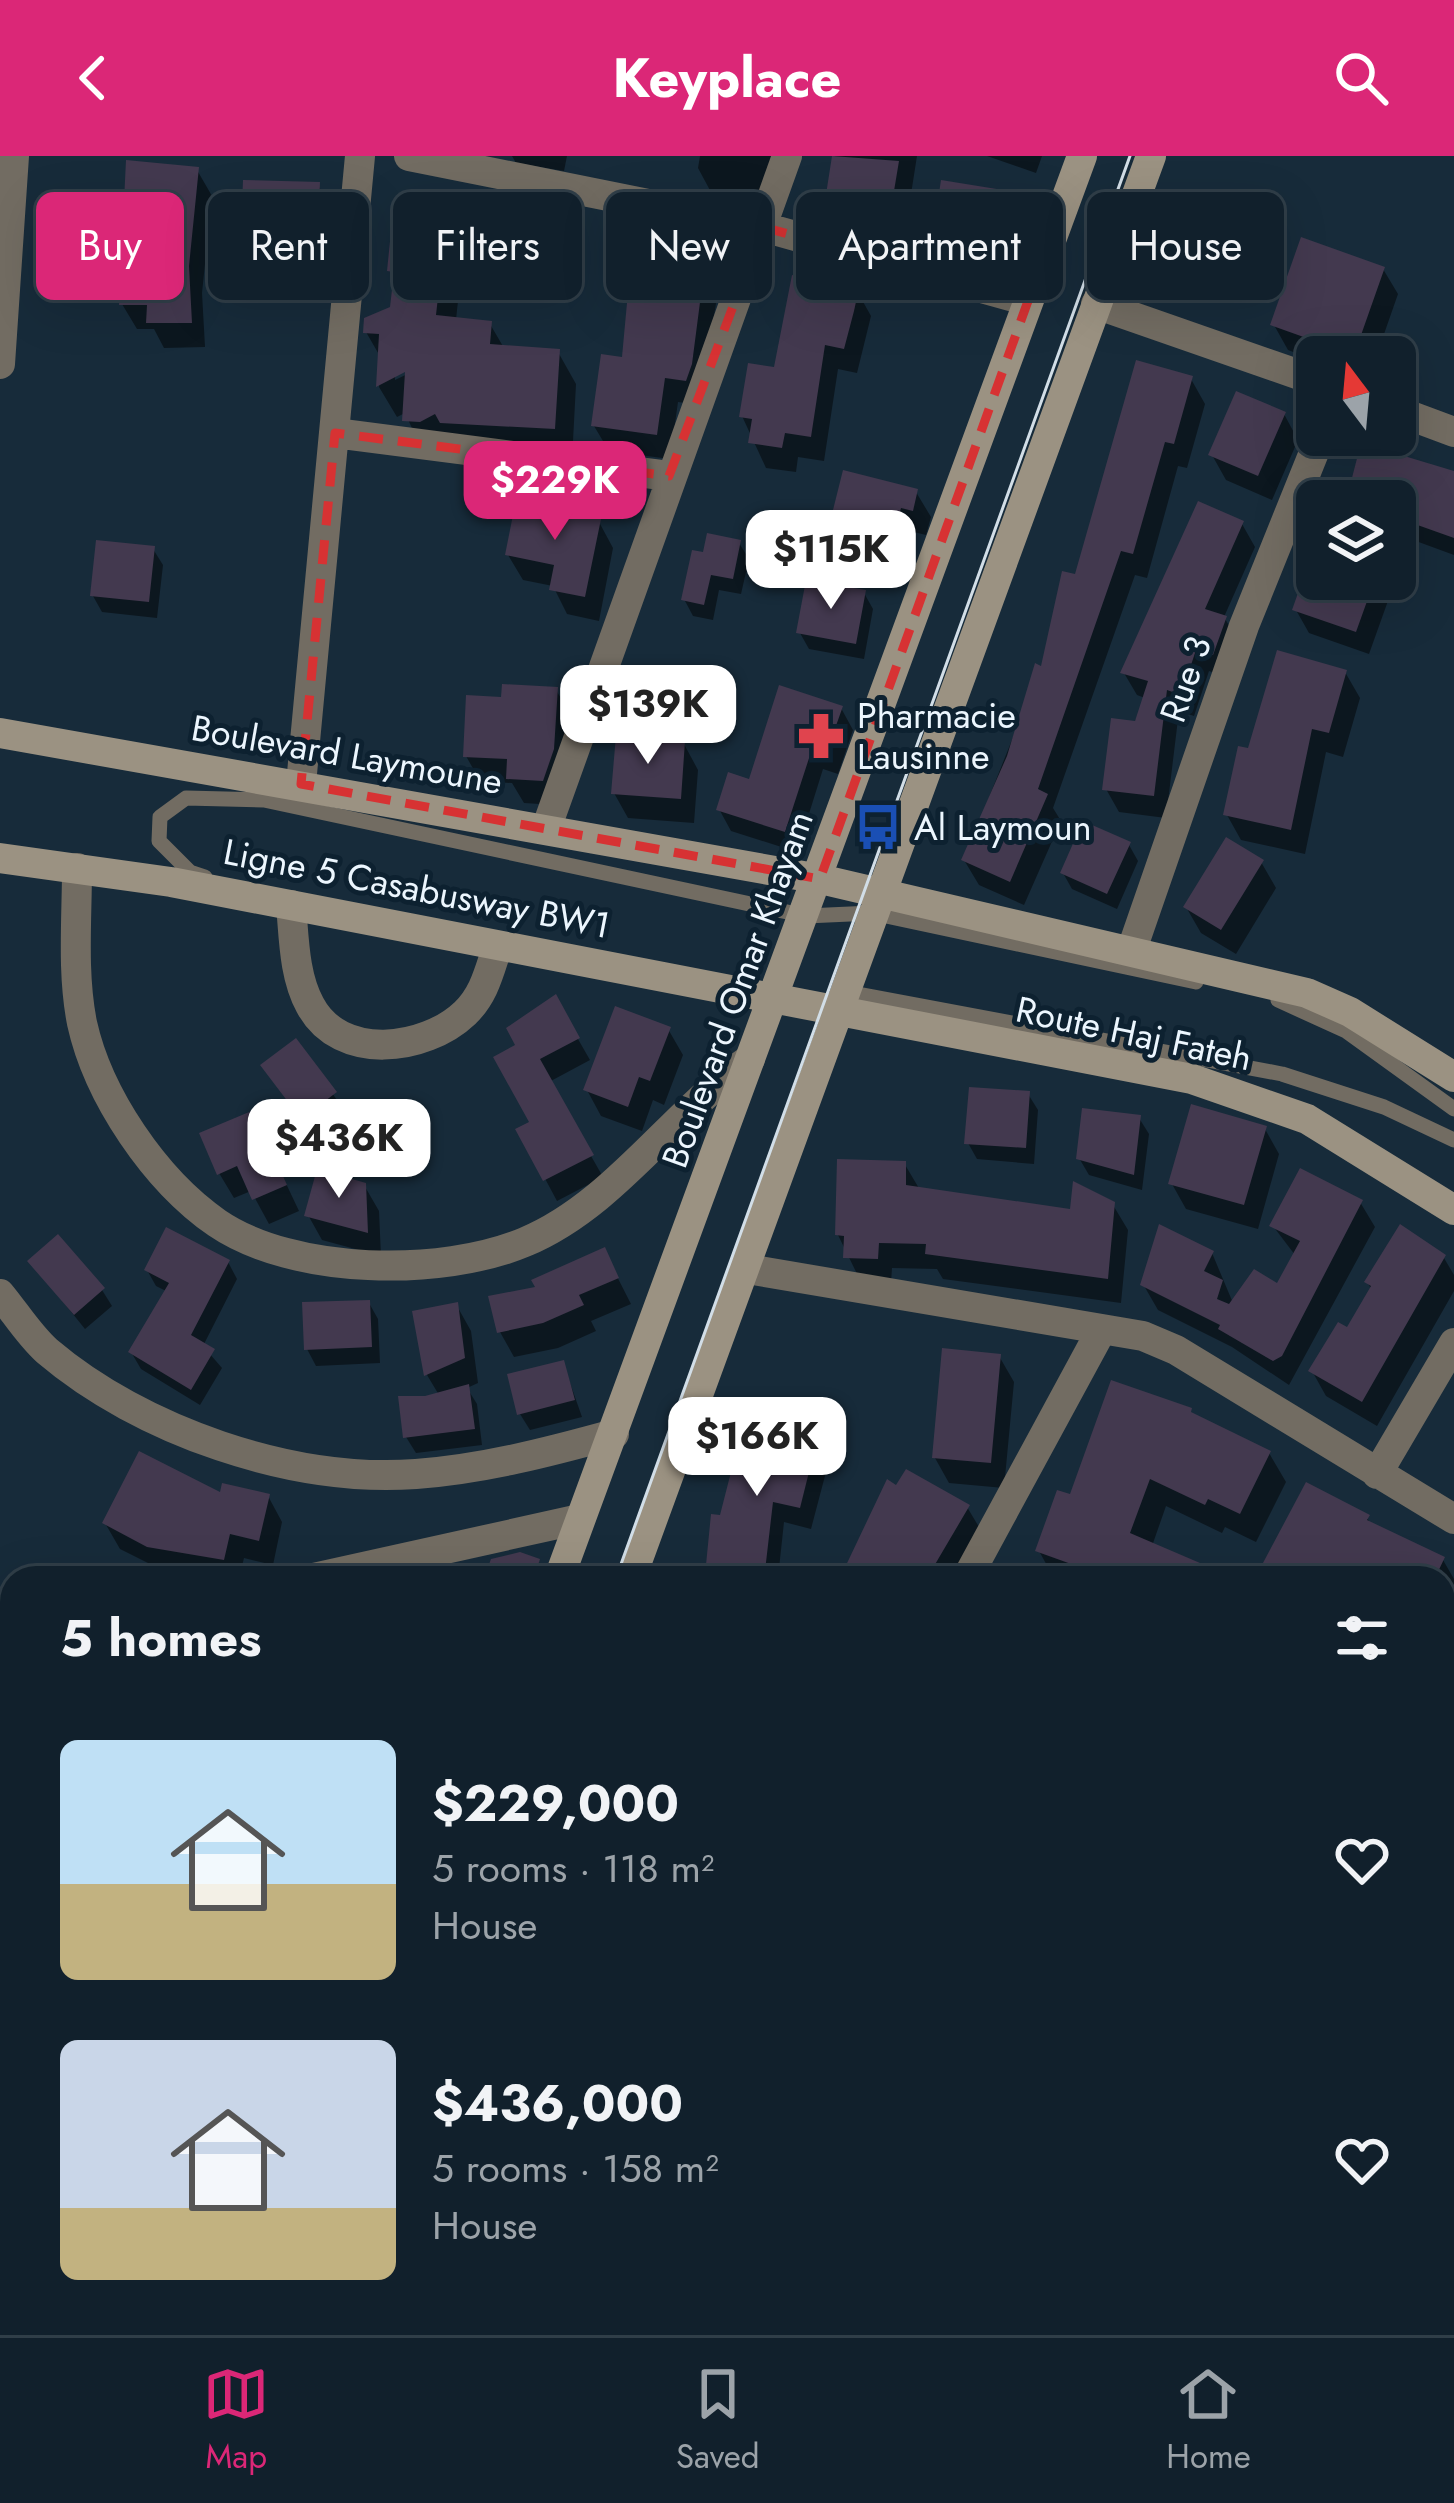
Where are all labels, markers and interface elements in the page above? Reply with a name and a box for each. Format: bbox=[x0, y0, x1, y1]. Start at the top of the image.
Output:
text: Keyplace bbox=[612, 39, 842, 117]
icon: back bbox=[60, 45, 126, 111]
icon: search bbox=[1328, 45, 1394, 111]
chip: Buy bbox=[36, 192, 184, 300]
chip: Rent bbox=[208, 192, 369, 300]
chip: Filters bbox=[393, 192, 582, 300]
chip: New bbox=[606, 192, 772, 300]
chip: Apartment bbox=[796, 192, 1063, 300]
chip: House bbox=[1087, 192, 1284, 300]
north arrow bbox=[1296, 336, 1416, 456]
map controls bbox=[1296, 336, 1416, 600]
pin: $229K bbox=[471, 441, 639, 543]
text: $229K bbox=[491, 451, 619, 508]
button: layers bbox=[1296, 480, 1416, 600]
pin: $115K bbox=[747, 510, 915, 612]
text: $115K bbox=[773, 520, 889, 577]
street label: Rue 3 bbox=[1146, 629, 1224, 729]
pin: $139K bbox=[564, 665, 732, 767]
text: $139K bbox=[587, 675, 709, 732]
place label: Pharmacie Lausinne bbox=[857, 689, 1016, 782]
street label: Boulevard Laymoune bbox=[187, 701, 507, 807]
pharmacy icon: Pharmacie Lausinne bbox=[796, 711, 846, 761]
place label: Al Laymoun bbox=[914, 801, 1092, 853]
bus stop icon: Al Laymoun bbox=[853, 802, 903, 852]
street label: Boulevard Omar Khayam bbox=[648, 803, 826, 1175]
street label: Ligne 5 Casabusway BW1 bbox=[219, 825, 615, 951]
street label: Route Haj Fateh bbox=[1011, 983, 1257, 1083]
pin: $436K bbox=[255, 1099, 423, 1201]
text: $436K bbox=[274, 1109, 404, 1166]
pin: $166K bbox=[673, 1397, 841, 1499]
text: $166K bbox=[695, 1407, 819, 1464]
text: 5 homes bbox=[60, 1601, 262, 1675]
icon: filters bbox=[1329, 1605, 1395, 1671]
text: $229,000 bbox=[432, 1766, 679, 1840]
icon: home bbox=[156, 1788, 300, 1932]
icon: heart bbox=[1329, 1827, 1395, 1893]
text: 5 rooms · 118 m² bbox=[432, 1840, 714, 1897]
text: House bbox=[432, 1897, 537, 1954]
text: $436,000 bbox=[432, 2066, 683, 2140]
icon: home bbox=[156, 2088, 300, 2232]
icon: heart bbox=[1329, 2127, 1395, 2193]
text: 5 rooms · 158 m² bbox=[432, 2140, 719, 2197]
text: House bbox=[432, 2197, 537, 2254]
tab: Map bbox=[203, 2361, 269, 2480]
tab: Saved bbox=[676, 2361, 760, 2480]
tab: Home bbox=[1166, 2361, 1251, 2480]

